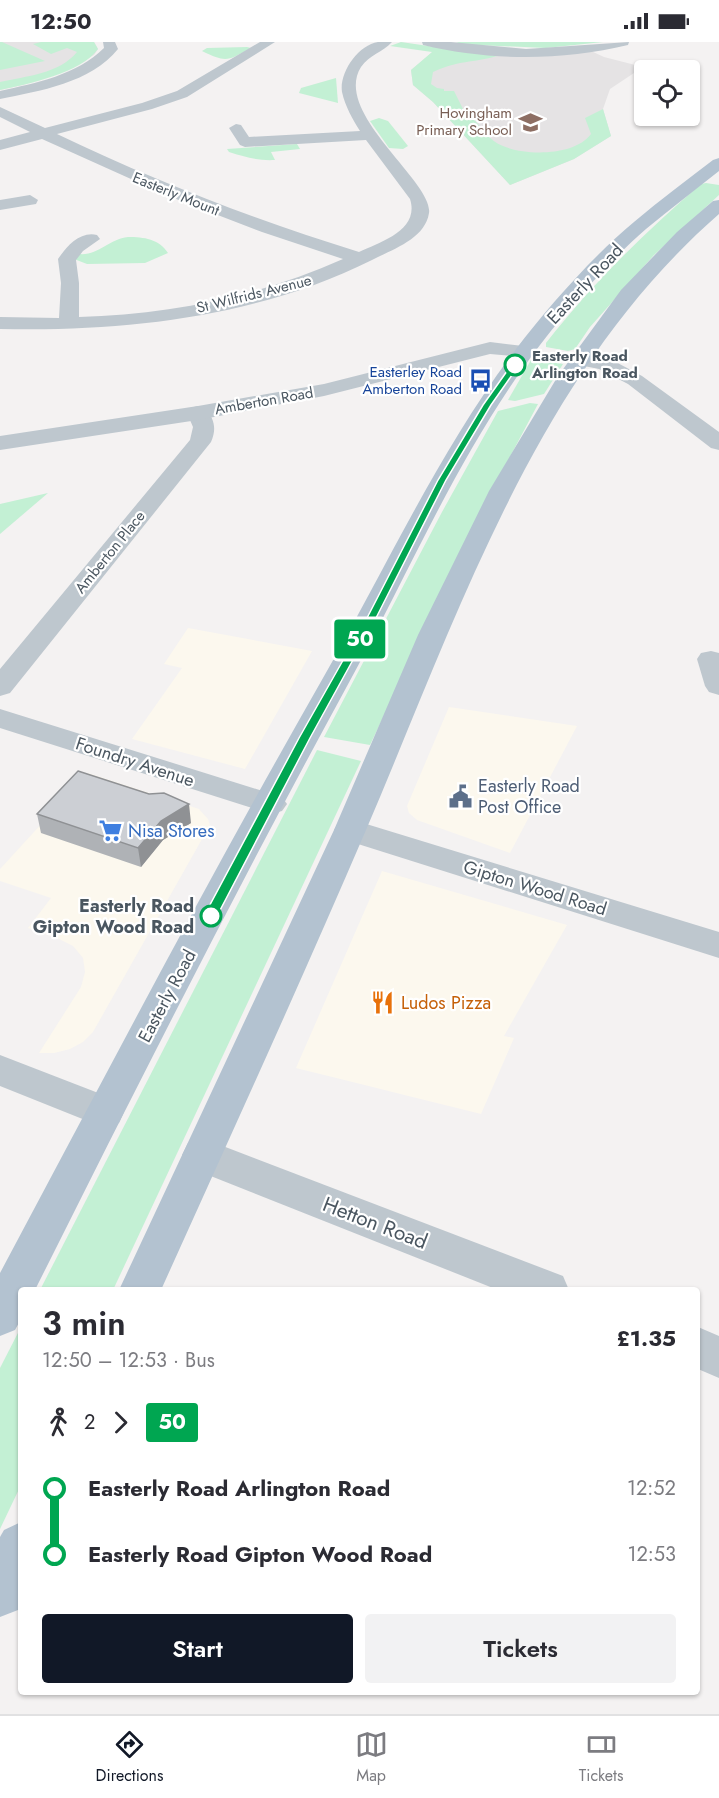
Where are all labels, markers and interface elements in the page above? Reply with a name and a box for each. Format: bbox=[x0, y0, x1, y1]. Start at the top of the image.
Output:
text: 12:50 bbox=[30, 5, 91, 37]
map controls bbox=[634, 60, 700, 126]
button: locate bbox=[634, 60, 700, 126]
place label: Hovingham Primary School bbox=[416, 102, 512, 141]
school or university icon: Hovingham Primary School bbox=[517, 109, 543, 135]
street label: Easterly Mount bbox=[129, 167, 223, 222]
street label: Easterly Road bbox=[541, 238, 629, 330]
street label: St Wilfrids Avenue bbox=[194, 269, 314, 319]
place label: Easterly Road Arlington Road bbox=[531, 345, 638, 384]
marker: Easterly Road Arlington Road bbox=[504, 354, 526, 376]
place label: Easterley Road Amberton Road bbox=[362, 361, 462, 400]
bus stop icon: Easterley Road Amberton Road bbox=[467, 368, 493, 394]
street label: Amberton Road bbox=[213, 382, 315, 420]
street label: Amberton Place bbox=[70, 506, 150, 598]
line badge: 50 bbox=[333, 620, 387, 658]
text: 50 bbox=[346, 624, 374, 654]
street label: Foundry Avenue bbox=[72, 731, 198, 793]
place label: Easterly Road Post Office bbox=[478, 773, 580, 820]
public building icon: Easterly Road Post Office bbox=[447, 783, 473, 809]
supermarket icon: Nisa Stores bbox=[97, 818, 123, 844]
place label: Nisa Stores bbox=[128, 818, 214, 844]
street label: Gipton Wood Road bbox=[460, 854, 610, 922]
place label: Easterly Road Gipton Wood Road bbox=[33, 893, 194, 940]
marker: Easterly Road Gipton Wood Road bbox=[200, 905, 222, 927]
street label: Easterly Road bbox=[132, 945, 202, 1047]
restaurant icon: Ludos Pizza bbox=[370, 990, 396, 1016]
place label: Ludos Pizza bbox=[401, 990, 491, 1016]
street label: Hetton Road bbox=[318, 1189, 432, 1257]
text: 3 min bbox=[42, 1300, 126, 1347]
text: £1.35 bbox=[616, 1322, 676, 1354]
text: 12:50 – 12:53 · Bus bbox=[42, 1346, 215, 1375]
icon: walk bbox=[42, 1406, 75, 1439]
icon: forward bbox=[104, 1406, 137, 1439]
text: 50 bbox=[158, 1407, 186, 1437]
text: 2 bbox=[84, 1408, 95, 1437]
text: Easterly Road Arlington Road bbox=[88, 1472, 390, 1504]
text: 12:52 bbox=[627, 1474, 676, 1503]
text: Easterly Road Gipton Wood Road bbox=[88, 1538, 432, 1570]
text: 12:53 bbox=[627, 1540, 676, 1569]
button: Start bbox=[42, 1614, 353, 1683]
button: Tickets bbox=[365, 1614, 676, 1683]
tab: Directions bbox=[96, 1728, 163, 1787]
tab: Map bbox=[355, 1728, 388, 1787]
tab: Tickets bbox=[579, 1728, 623, 1787]

